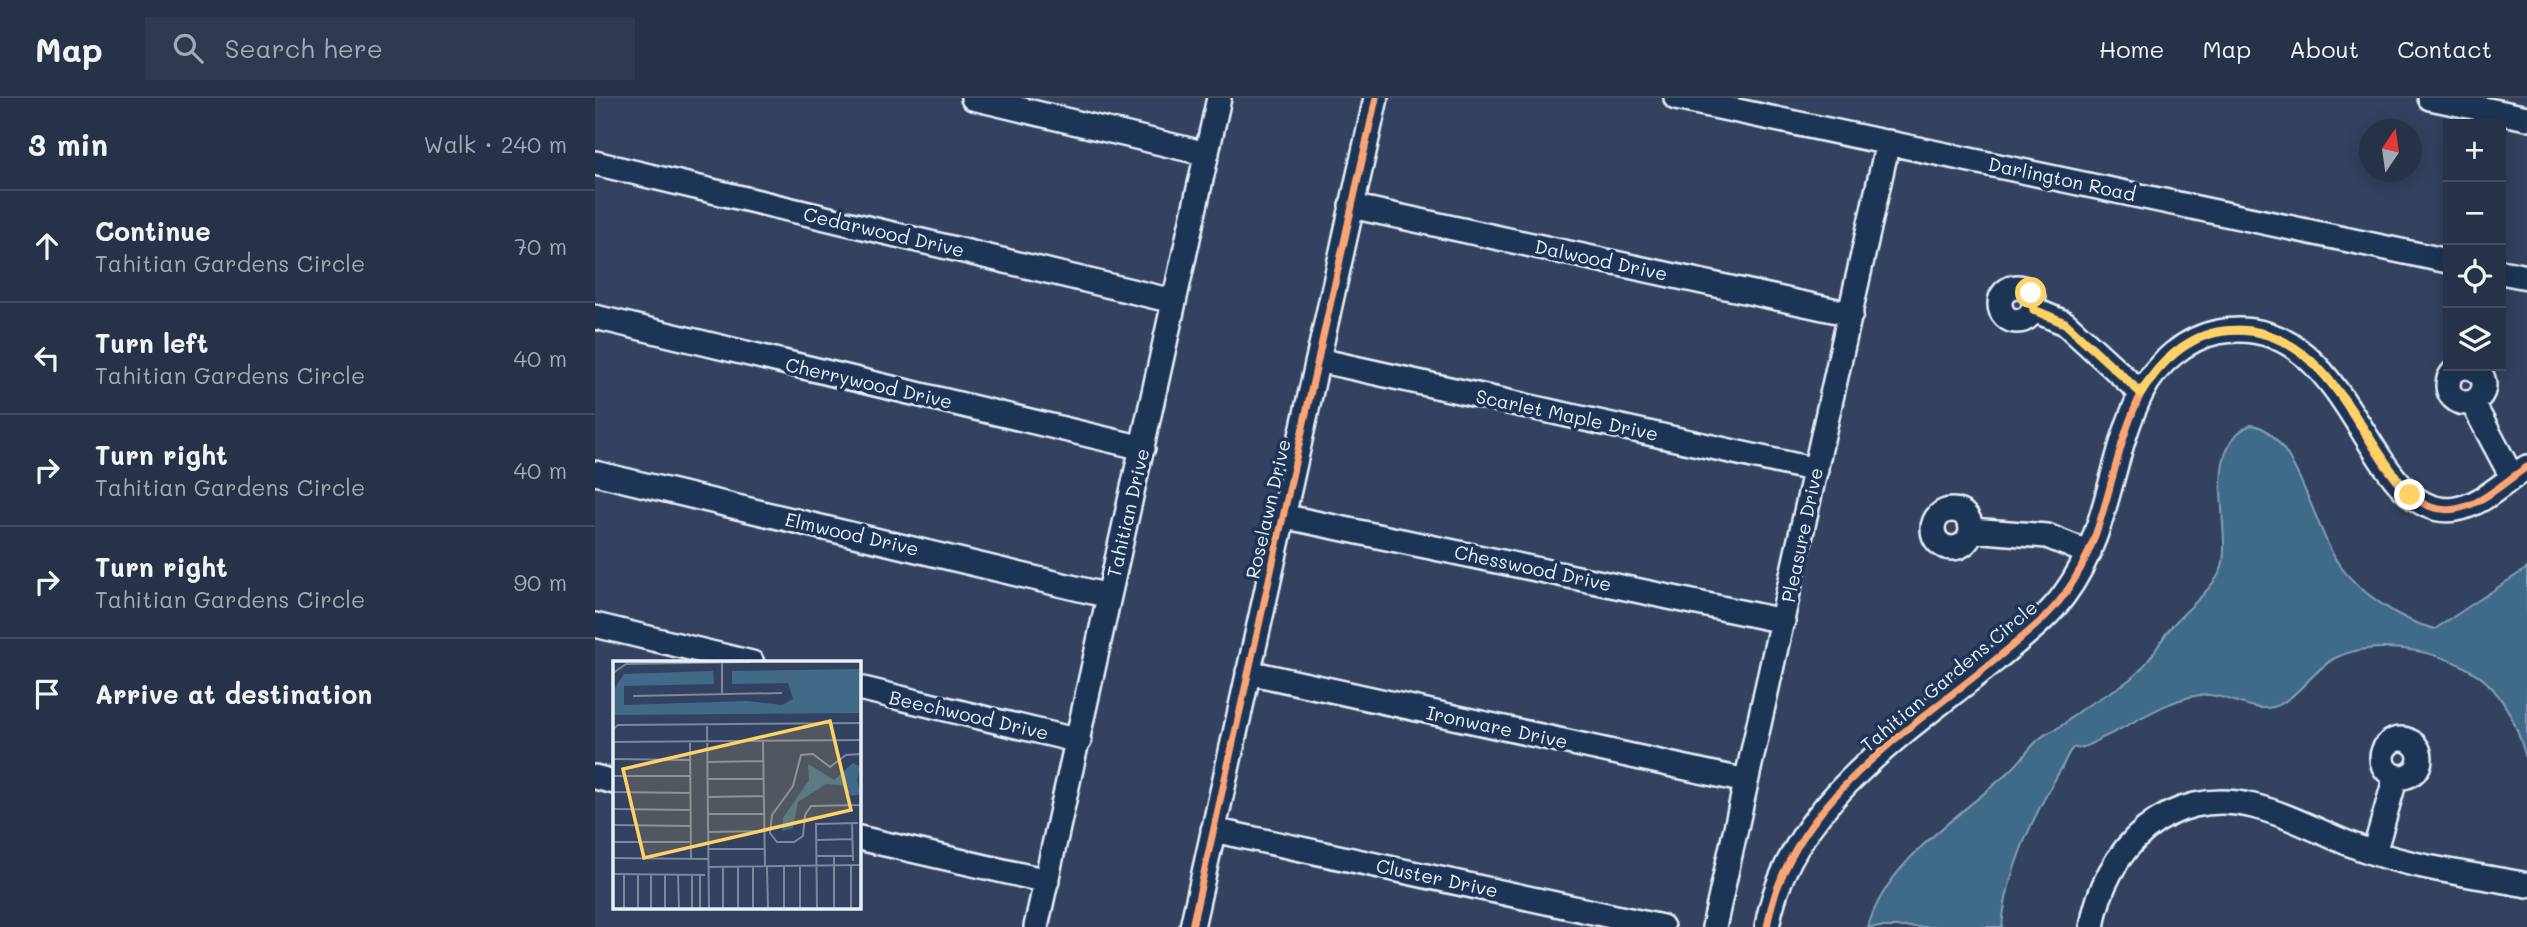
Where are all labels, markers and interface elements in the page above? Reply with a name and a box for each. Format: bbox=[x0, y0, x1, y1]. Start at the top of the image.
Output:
search box bbox=[145, 17, 635, 80]
text: Map bbox=[35, 27, 103, 70]
icon: search bbox=[169, 29, 207, 67]
text: Search here bbox=[225, 31, 383, 65]
text: Home bbox=[2099, 33, 2164, 64]
text: Map bbox=[2202, 33, 2251, 64]
text: About bbox=[2289, 33, 2359, 64]
text: Contact bbox=[2397, 33, 2492, 64]
north arrow bbox=[2359, 119, 2422, 182]
map controls bbox=[2443, 119, 2506, 371]
button: + bbox=[2443, 119, 2506, 182]
text: 3 min bbox=[28, 124, 108, 164]
text: Walk · 240 m bbox=[424, 129, 567, 159]
street label: Darlington Road bbox=[1986, 151, 2138, 206]
button: − bbox=[2443, 182, 2506, 245]
street label: Cedarwood Drive bbox=[801, 201, 967, 262]
text: Continue bbox=[95, 214, 211, 248]
icon: ahead bbox=[28, 227, 66, 265]
text: 70 m bbox=[514, 231, 567, 261]
street label: Dalwood Drive bbox=[1532, 233, 1670, 286]
button: locate bbox=[2443, 245, 2506, 308]
text: Tahitian Gardens Circle bbox=[95, 248, 365, 278]
route start bbox=[2015, 277, 2046, 308]
button: layers bbox=[2443, 308, 2506, 371]
text: Turn left bbox=[95, 326, 208, 360]
icon: left bbox=[28, 339, 66, 377]
text: 40 m bbox=[514, 343, 567, 373]
street label: Cherrywood Drive bbox=[783, 351, 955, 414]
text: Tahitian Gardens Circle bbox=[95, 360, 365, 390]
street label: Scarlet Maple Drive bbox=[1474, 383, 1661, 446]
street label: Roselawn Drive bbox=[1239, 437, 1296, 581]
text: Turn right bbox=[95, 438, 228, 472]
street label: Tahitian Drive bbox=[1101, 446, 1155, 580]
icon: right bbox=[28, 451, 66, 489]
text: 40 m bbox=[514, 455, 567, 485]
street label: Pleasure Drive bbox=[1775, 465, 1828, 605]
text: Tahitian Gardens Circle bbox=[95, 472, 365, 502]
route end bbox=[2394, 479, 2425, 510]
street label: Elmwood Drive bbox=[783, 506, 921, 561]
street label: Chesswood Drive bbox=[1452, 539, 1614, 596]
text: Turn right bbox=[95, 550, 228, 584]
icon: right bbox=[28, 563, 66, 601]
text: 90 m bbox=[514, 567, 567, 597]
text: Tahitian Gardens Circle bbox=[95, 584, 365, 614]
street label: Tahitian Gardens Circle bbox=[1855, 594, 2042, 757]
inset map bbox=[613, 661, 861, 909]
icon: arrive bbox=[28, 675, 66, 713]
text: Arrive at destination bbox=[95, 677, 372, 711]
street label: Beechwood Drive bbox=[887, 684, 1051, 745]
street label: Ironware Drive bbox=[1424, 699, 1570, 754]
street label: Cluster Drive bbox=[1374, 852, 1500, 903]

